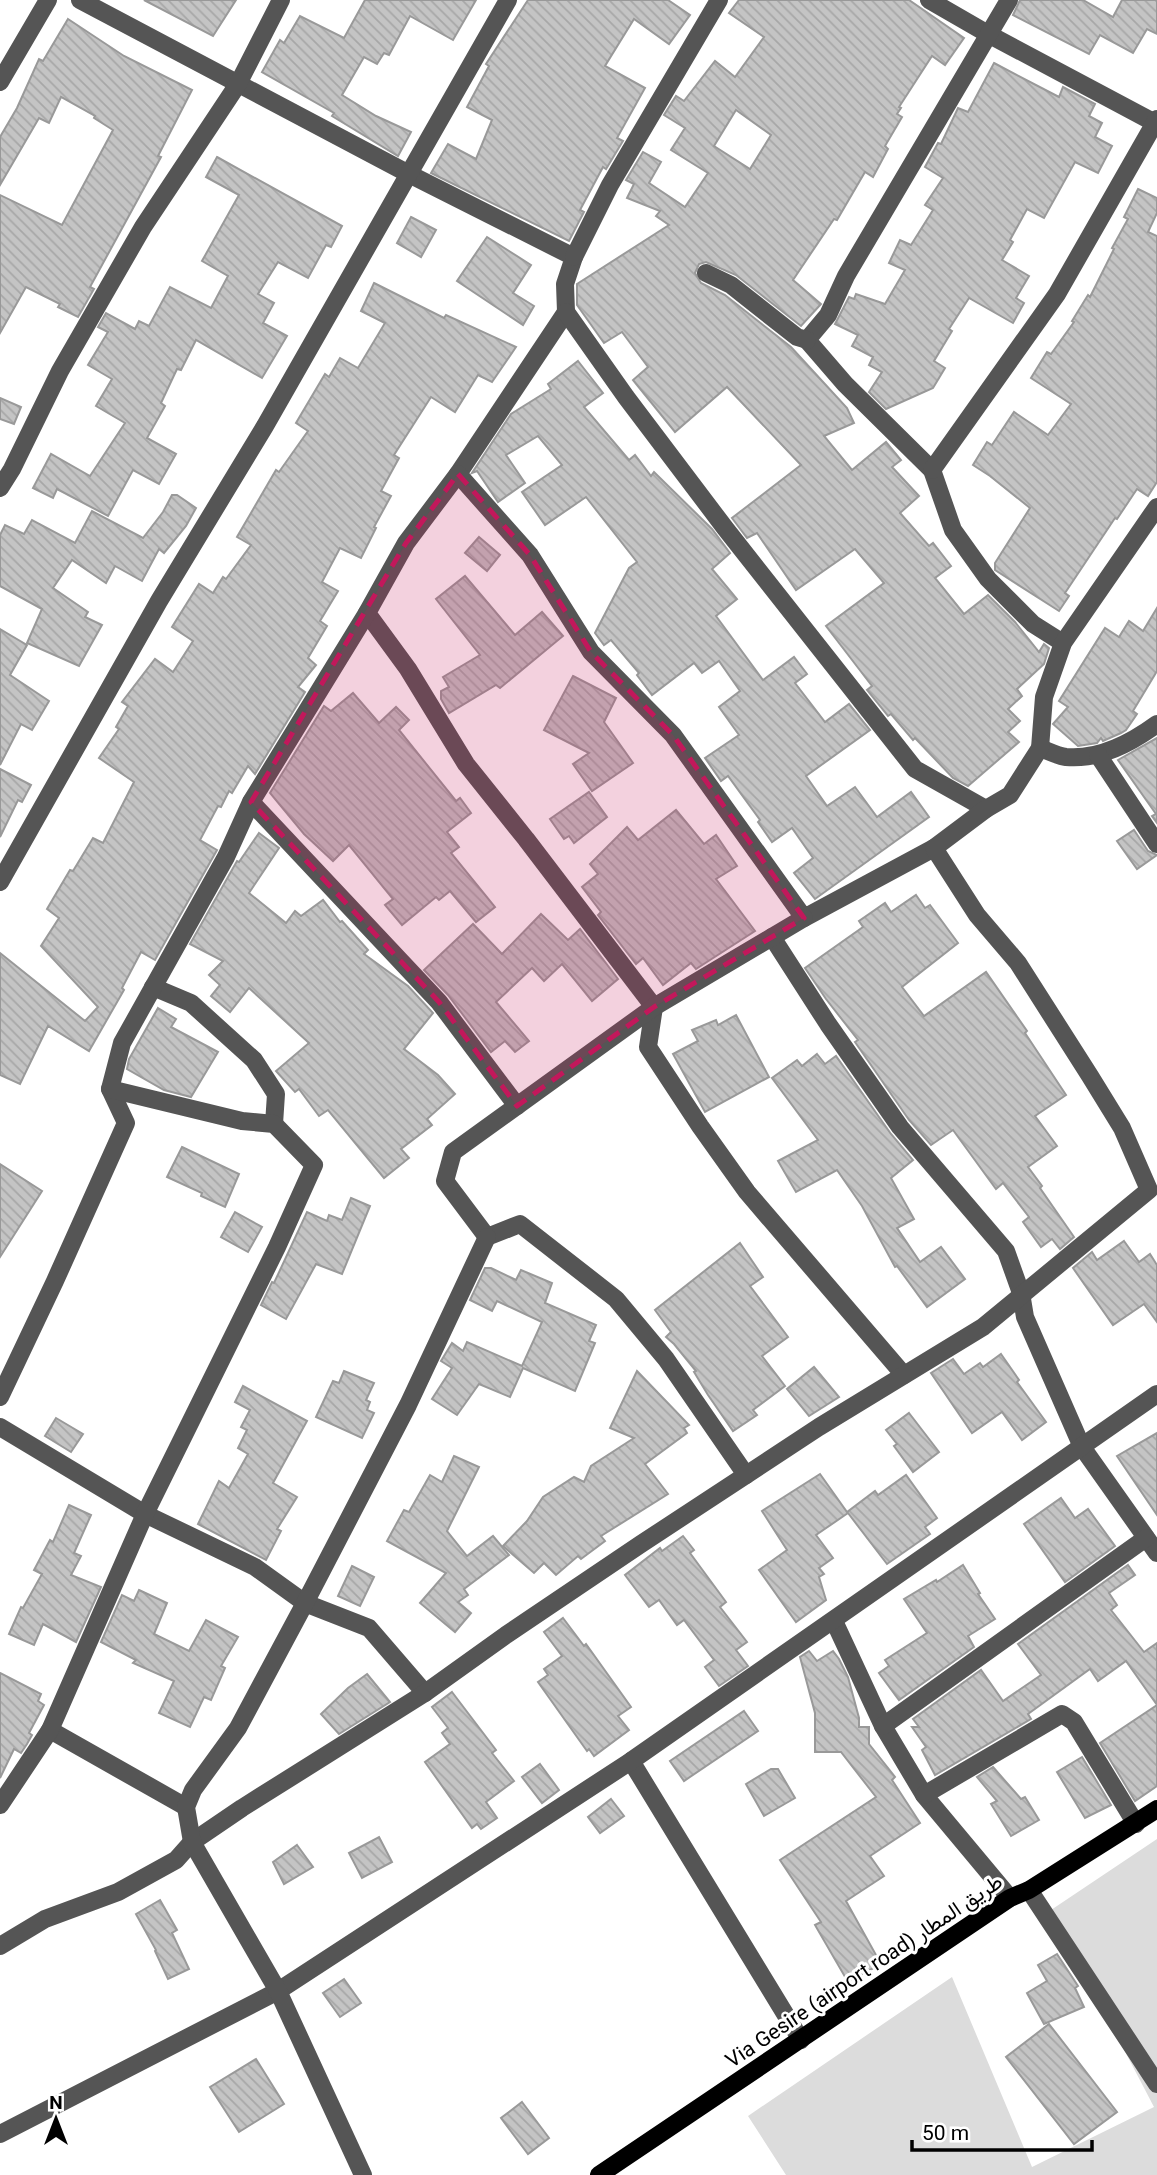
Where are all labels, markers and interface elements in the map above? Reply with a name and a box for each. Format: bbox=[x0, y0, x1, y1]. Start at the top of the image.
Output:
street label: Via Gesire (airport road) طريق المطار bbox=[721, 1869, 1007, 2074]
north arrow bbox=[21, 2084, 91, 2154]
text: N bbox=[49, 2091, 63, 2114]
scale bar bbox=[912, 2108, 1092, 2152]
text: 50 m bbox=[922, 2121, 969, 2145]

